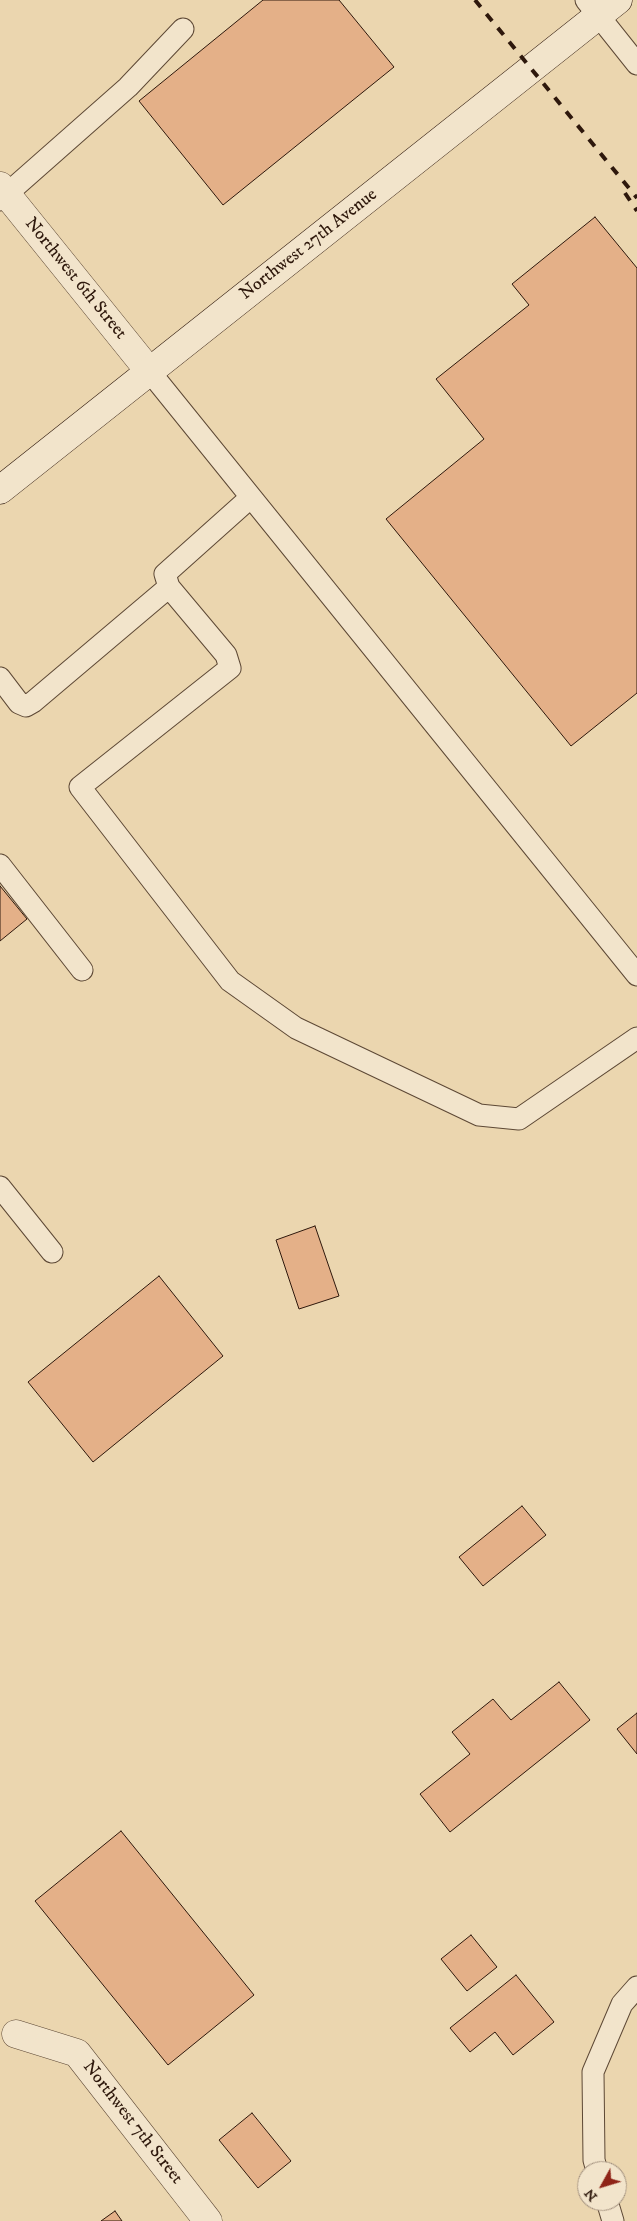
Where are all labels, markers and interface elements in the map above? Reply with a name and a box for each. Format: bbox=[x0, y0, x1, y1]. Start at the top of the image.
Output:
street label: Northwest 27th Avenue bbox=[236, 185, 382, 305]
street label: Northwest 6th Street bbox=[19, 214, 131, 344]
street label: Northwest 7th Street bbox=[77, 2057, 187, 2189]
north arrow bbox=[577, 2161, 627, 2211]
text: N bbox=[581, 2185, 602, 2205]

